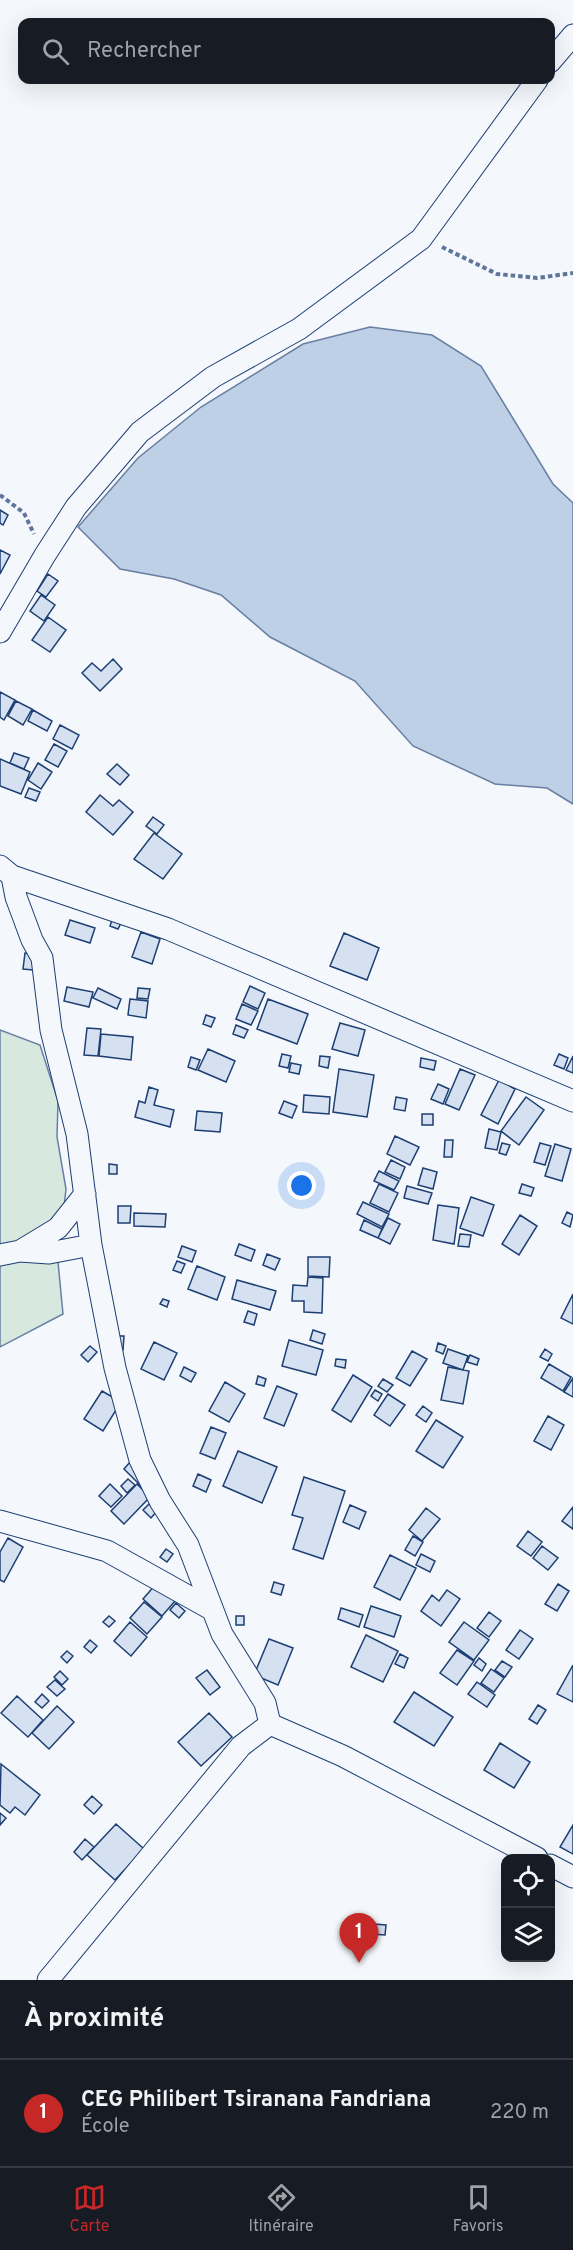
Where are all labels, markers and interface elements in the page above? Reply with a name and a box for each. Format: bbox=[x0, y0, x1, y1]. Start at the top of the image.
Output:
search box bbox=[18, 18, 555, 84]
icon: search bbox=[39, 35, 72, 68]
text: Rechercher bbox=[87, 38, 201, 65]
your location bbox=[287, 1171, 316, 1200]
map controls bbox=[501, 1854, 555, 1962]
button: locate bbox=[501, 1854, 555, 1908]
button: layers bbox=[501, 1908, 555, 1962]
pin: 1 bbox=[340, 1914, 378, 1963]
text: À proximité bbox=[24, 2003, 164, 2036]
text: CEG Philibert Tsiranana Fandriana bbox=[81, 2087, 431, 2114]
text: 1 bbox=[40, 2100, 48, 2126]
text: 220 m bbox=[490, 2100, 549, 2126]
text: École bbox=[81, 2114, 130, 2140]
tab: Carte bbox=[70, 2181, 109, 2237]
tab: Itinéraire bbox=[249, 2181, 314, 2237]
tab: Favoris bbox=[453, 2181, 503, 2237]

